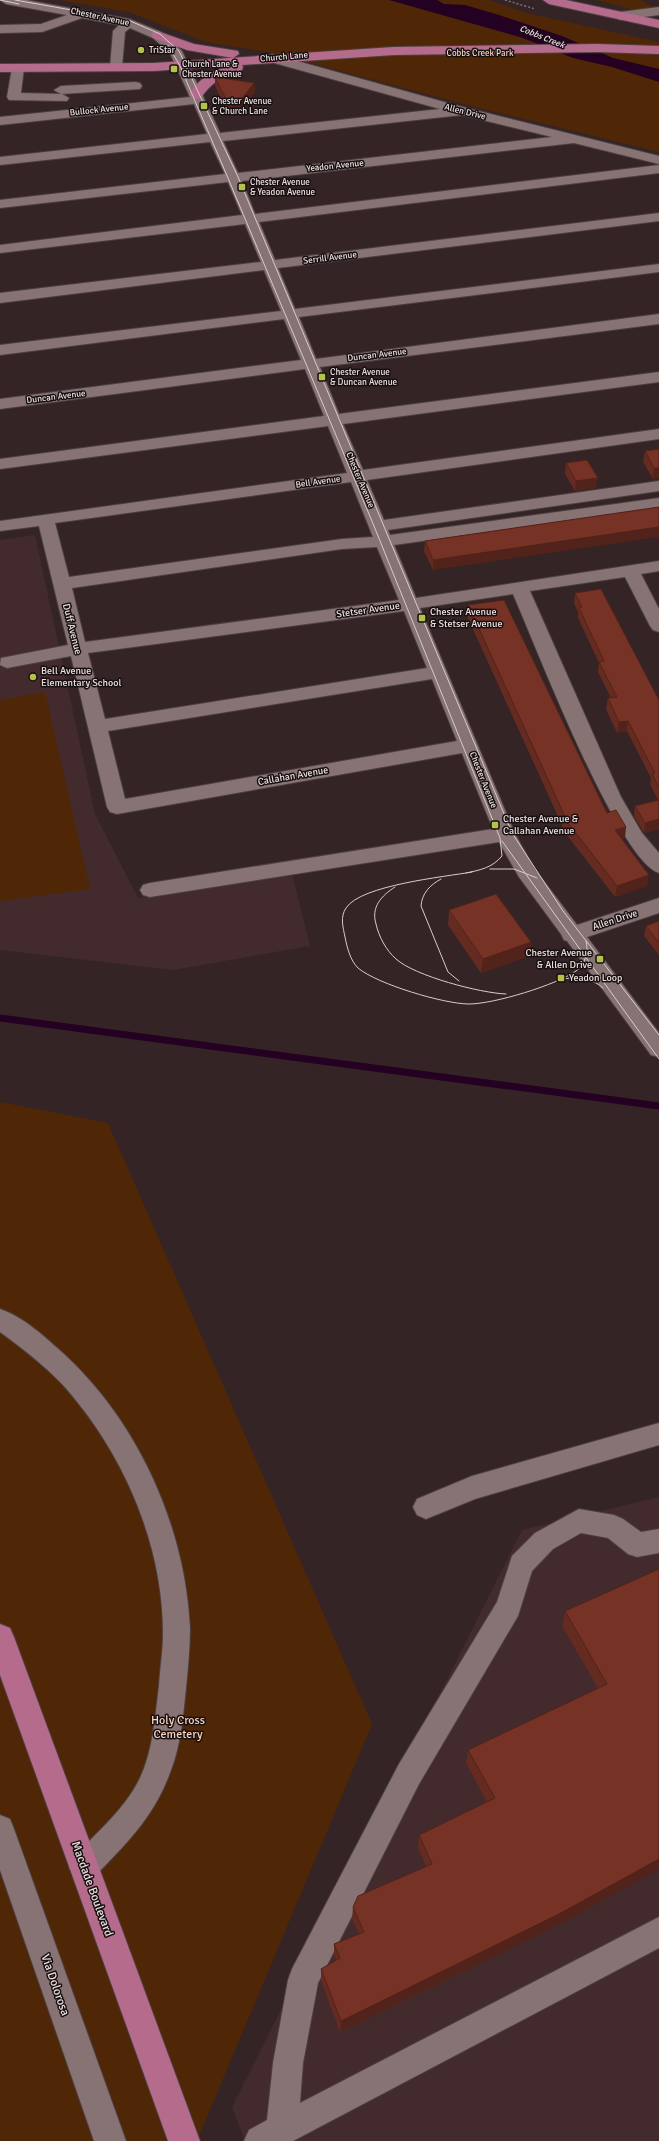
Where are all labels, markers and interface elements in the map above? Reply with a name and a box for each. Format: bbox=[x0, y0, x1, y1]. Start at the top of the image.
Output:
street label: Chester Avenue bbox=[70, 5, 131, 29]
water label: Cobbs Creek bbox=[518, 23, 567, 52]
marker: TriStar bbox=[136, 45, 146, 55]
place label: TriStar bbox=[149, 45, 176, 56]
park label: Cobbs Creek Park bbox=[447, 48, 514, 59]
street label: Church Lane bbox=[260, 49, 309, 65]
place label: Church Lane & Chester Avenue bbox=[182, 59, 242, 80]
marker: Church Lane & Chester Avenue bbox=[169, 64, 179, 74]
place label: Chester Avenue & Church Lane bbox=[212, 96, 272, 117]
street label: Bullock Avenue bbox=[69, 101, 129, 119]
marker: Chester Avenue & Church Lane bbox=[199, 101, 209, 111]
street label: Allen Drive bbox=[443, 102, 487, 123]
street label: Yeadon Avenue bbox=[306, 157, 365, 174]
place label: Chester Avenue & Yeadon Avenue bbox=[250, 177, 316, 198]
marker: Chester Avenue & Yeadon Avenue bbox=[237, 182, 247, 192]
street label: Serrill Avenue bbox=[303, 249, 358, 267]
street label: Duncan Avenue bbox=[347, 346, 408, 364]
place label: Chester Avenue & Duncan Avenue bbox=[330, 367, 398, 388]
marker: Chester Avenue & Duncan Avenue bbox=[317, 372, 327, 382]
street label: Duncan Avenue bbox=[26, 388, 87, 406]
street label: Chester Avenue bbox=[343, 450, 377, 510]
street label: Bell Avenue bbox=[295, 473, 342, 491]
street label: Stetser Avenue bbox=[335, 600, 401, 620]
street label: Duff Avenue bbox=[60, 602, 84, 656]
place label: Chester Avenue & Stetser Avenue bbox=[430, 606, 502, 630]
marker: Chester Avenue & Stetser Avenue bbox=[417, 613, 427, 623]
place label: Bell Avenue Elementary School bbox=[41, 665, 121, 689]
marker: Bell Avenue Elementary School bbox=[28, 672, 38, 682]
street label: Chester Avenue bbox=[467, 750, 499, 810]
street label: Callahan Avenue bbox=[257, 764, 329, 788]
place label: Chester Avenue & Callahan Avenue bbox=[503, 813, 579, 837]
marker: Chester Avenue & Callahan Avenue bbox=[490, 820, 500, 830]
street label: Allen Drive bbox=[591, 907, 639, 933]
place label: Chester Avenue & Allen Drive bbox=[526, 947, 592, 971]
marker: Chester Avenue & Allen Drive bbox=[595, 954, 605, 964]
place label: Yeadon Loop bbox=[569, 972, 622, 984]
marker: Yeadon Loop bbox=[556, 973, 566, 983]
park label: Holy Cross Cemetery bbox=[151, 1713, 205, 1742]
street label: Macdade Boulevard bbox=[68, 1839, 116, 1939]
street label: Via Dolorosa bbox=[37, 1952, 73, 2018]

